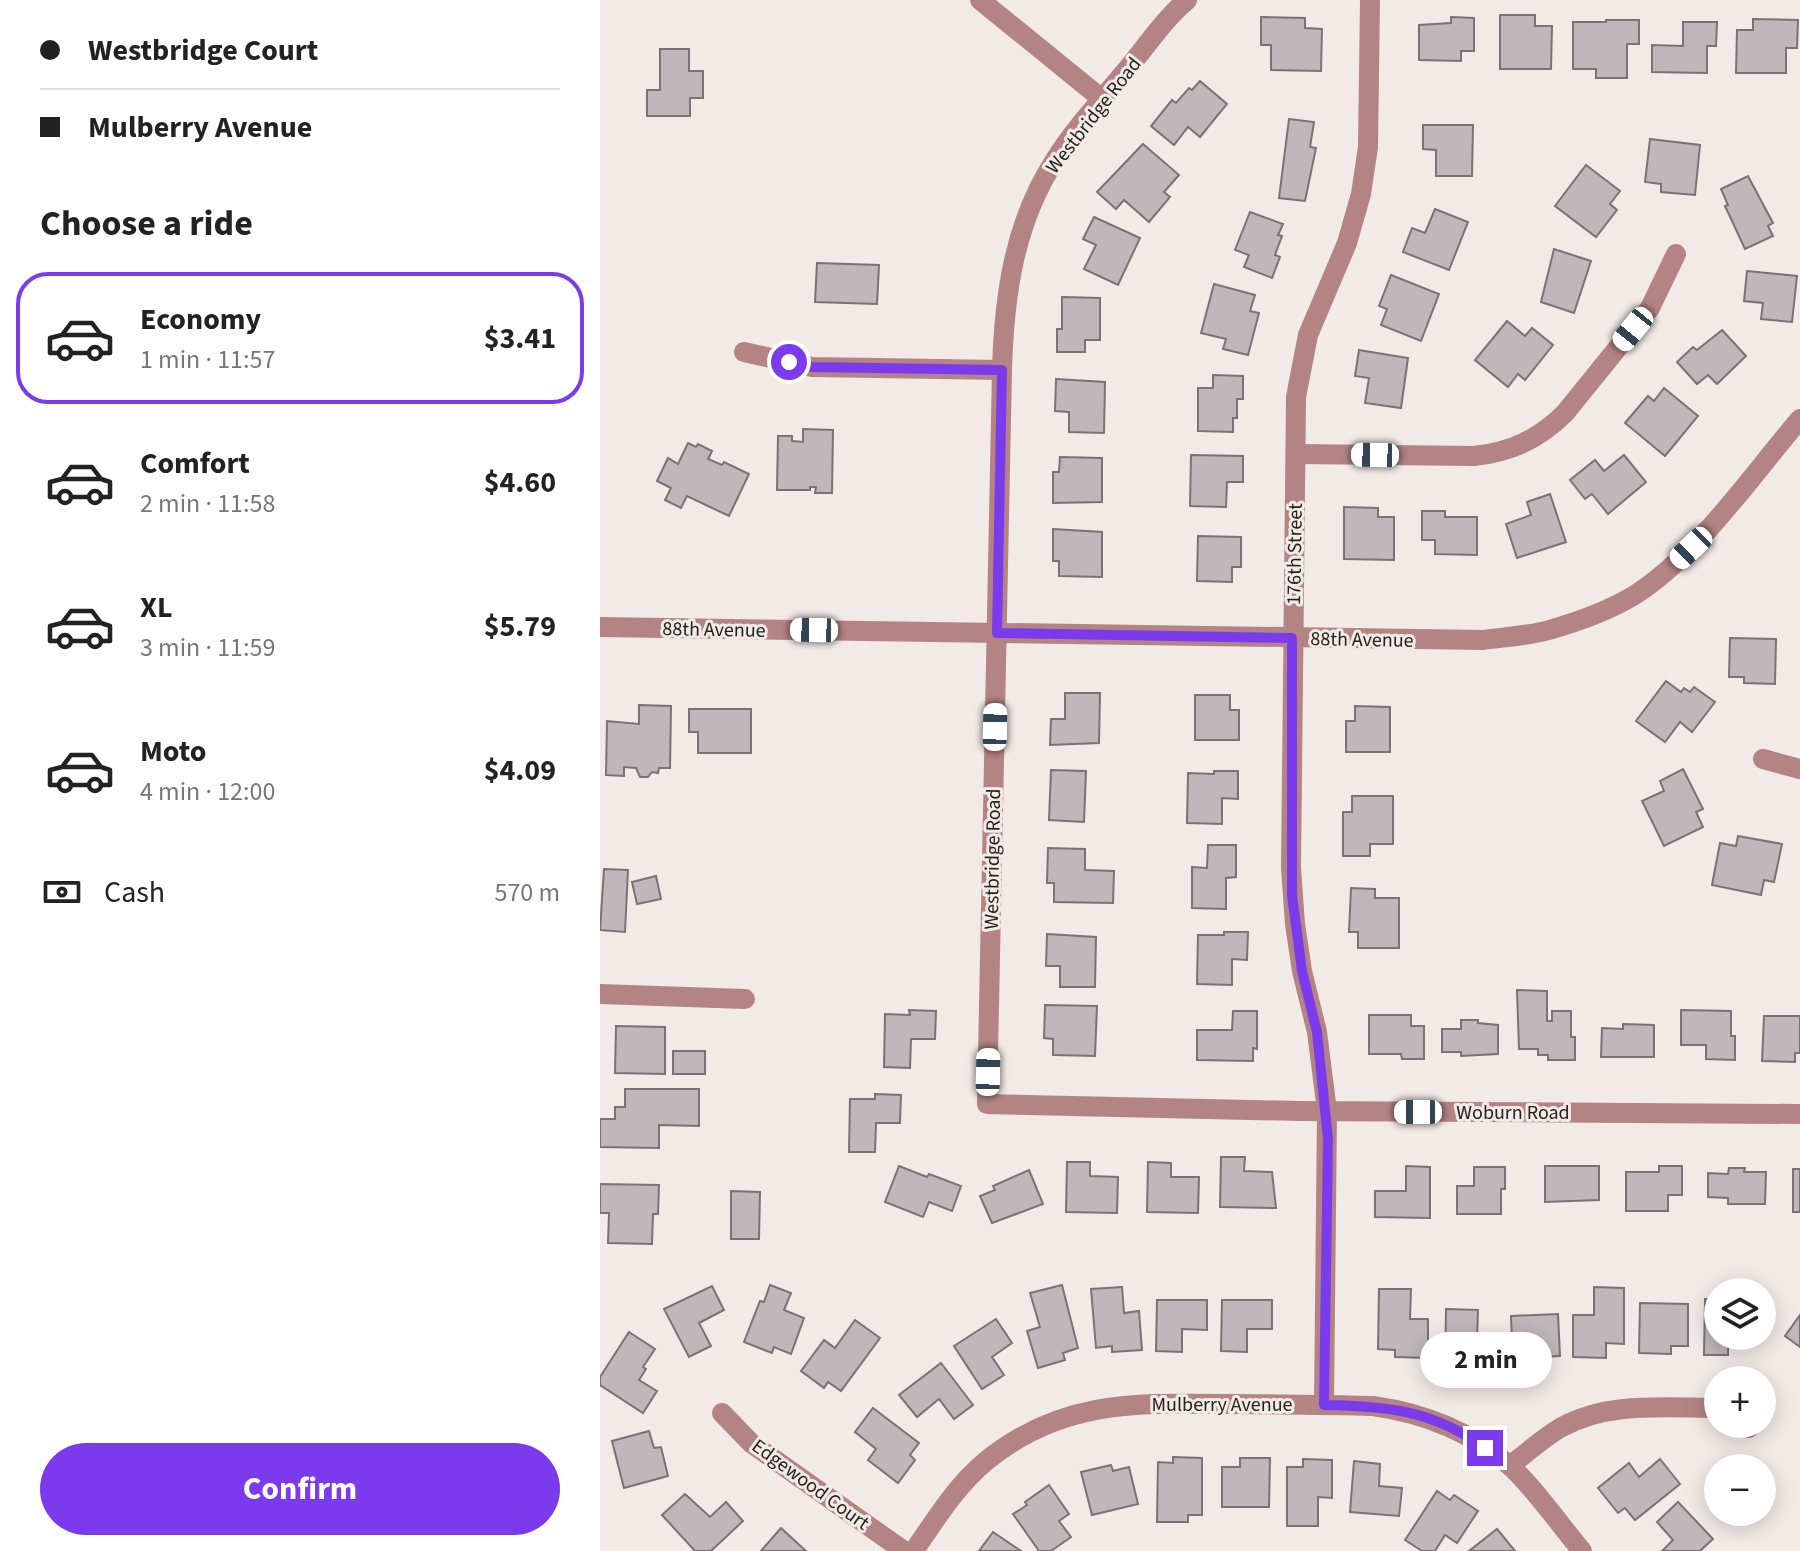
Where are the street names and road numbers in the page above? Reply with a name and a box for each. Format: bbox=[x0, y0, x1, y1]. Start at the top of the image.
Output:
street label: Westbridge Road bbox=[1039, 51, 1148, 180]
street label: 176th Street bbox=[1280, 503, 1310, 605]
street label: 88th Avenue bbox=[662, 615, 766, 645]
street label: 88th Avenue bbox=[1310, 625, 1414, 655]
street label: Westbridge Road bbox=[978, 788, 1008, 930]
street label: Woburn Road bbox=[1456, 1099, 1570, 1127]
street label: Mulberry Avenue bbox=[1152, 1391, 1293, 1419]
street label: Edgewood Court bbox=[746, 1433, 875, 1537]

